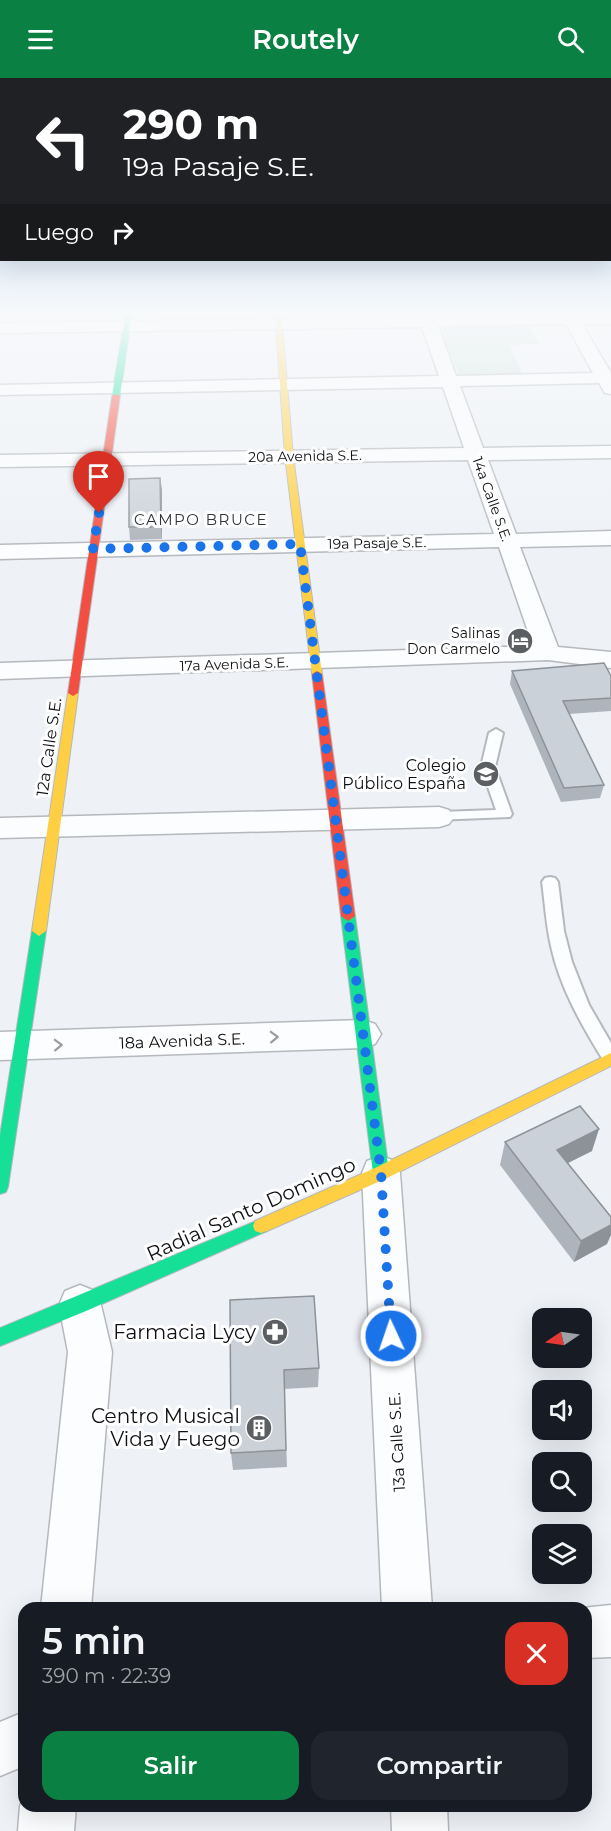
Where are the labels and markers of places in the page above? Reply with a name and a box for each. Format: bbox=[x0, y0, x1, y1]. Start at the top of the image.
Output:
pin bbox=[73, 451, 124, 513]
place label: Salinas Don Carmelo bbox=[407, 624, 500, 658]
hotel icon: Salinas Don Carmelo bbox=[505, 626, 535, 656]
place label: Colegio Público España bbox=[342, 756, 466, 793]
school or university icon: Colegio Público España bbox=[471, 759, 501, 789]
pharmacy icon: Farmacia Lycy bbox=[260, 1317, 290, 1347]
place label: Farmacia Lycy bbox=[113, 1320, 256, 1344]
place label: Centro Musical Vida y Fuego bbox=[91, 1404, 240, 1451]
building icon: Centro Musical Vida y Fuego bbox=[244, 1413, 274, 1443]

